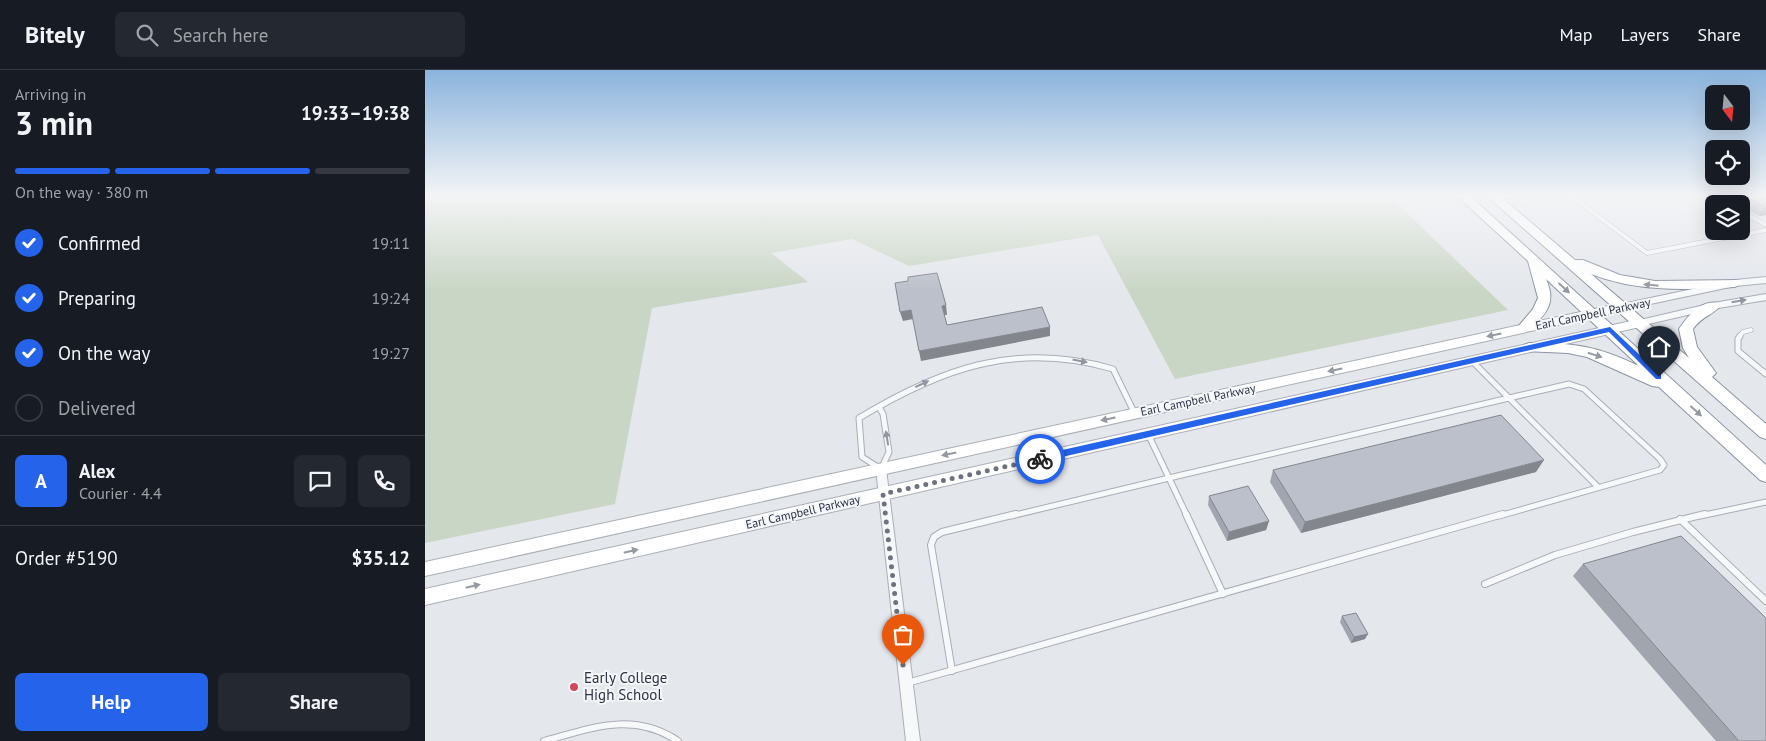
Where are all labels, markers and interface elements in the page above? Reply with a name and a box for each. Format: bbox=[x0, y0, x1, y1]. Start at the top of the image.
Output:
search box bbox=[115, 12, 465, 57]
text: Bitely bbox=[25, 19, 85, 50]
icon: search bbox=[133, 21, 161, 49]
text: Search here bbox=[173, 23, 268, 47]
text: Map bbox=[1560, 23, 1592, 46]
text: Layers bbox=[1620, 23, 1669, 46]
text: Share bbox=[1697, 23, 1741, 46]
text: Arriving in bbox=[15, 84, 86, 104]
north arrow bbox=[1705, 85, 1750, 130]
map controls bbox=[1705, 85, 1750, 240]
text: 19:33–19:38 bbox=[301, 101, 410, 125]
text: 3 min bbox=[15, 102, 93, 144]
button: locate bbox=[1705, 140, 1750, 185]
text: On the way · 380 m bbox=[15, 182, 148, 202]
button: layers bbox=[1705, 195, 1750, 240]
icon: check bbox=[15, 229, 43, 257]
text: Confirmed bbox=[58, 231, 141, 255]
text: 19:11 bbox=[372, 233, 410, 253]
one-way arrow bbox=[1643, 281, 1659, 289]
one-way arrow bbox=[1557, 282, 1569, 294]
icon: check bbox=[15, 284, 43, 312]
text: Preparing bbox=[58, 286, 136, 310]
text: 19:24 bbox=[372, 288, 410, 308]
street label: Earl Campbell Parkway bbox=[1534, 294, 1652, 333]
one-way arrow bbox=[1731, 296, 1747, 304]
pin bbox=[1638, 326, 1680, 377]
one-way arrow bbox=[1486, 331, 1501, 339]
icon: home bbox=[1645, 333, 1673, 361]
icon: check bbox=[15, 339, 43, 367]
text: On the way bbox=[58, 341, 150, 365]
text: 19:27 bbox=[372, 343, 410, 363]
one-way arrow bbox=[1587, 352, 1602, 360]
one-way arrow bbox=[1073, 357, 1088, 365]
one-way arrow bbox=[1328, 366, 1343, 374]
one-way arrow bbox=[915, 379, 929, 387]
street label: Earl Campbell Parkway bbox=[1139, 380, 1257, 419]
text: Delivered bbox=[58, 396, 136, 420]
one-way arrow bbox=[1689, 405, 1701, 417]
one-way arrow bbox=[1100, 416, 1116, 424]
one-way arrow bbox=[883, 430, 891, 446]
courier bbox=[1015, 434, 1065, 484]
icon: bike bbox=[1026, 445, 1054, 473]
one-way arrow bbox=[942, 450, 957, 458]
button: chat bbox=[294, 455, 346, 507]
button: phone bbox=[358, 455, 410, 507]
text: Alex bbox=[79, 459, 115, 483]
text: A bbox=[35, 469, 47, 493]
text: Courier · 4.4 bbox=[79, 483, 162, 503]
street label: Earl Campbell Parkway bbox=[744, 491, 862, 532]
text: Order #5190 bbox=[15, 546, 118, 570]
text: $35.12 bbox=[351, 546, 410, 570]
one-way arrow bbox=[624, 546, 640, 554]
one-way arrow bbox=[465, 582, 480, 590]
pin bbox=[882, 614, 924, 665]
icon: bag bbox=[889, 621, 917, 649]
place label: Early College High School bbox=[584, 668, 667, 704]
button: Help bbox=[15, 673, 208, 731]
button: Share bbox=[218, 673, 410, 731]
marker: Early College High School bbox=[568, 681, 580, 693]

